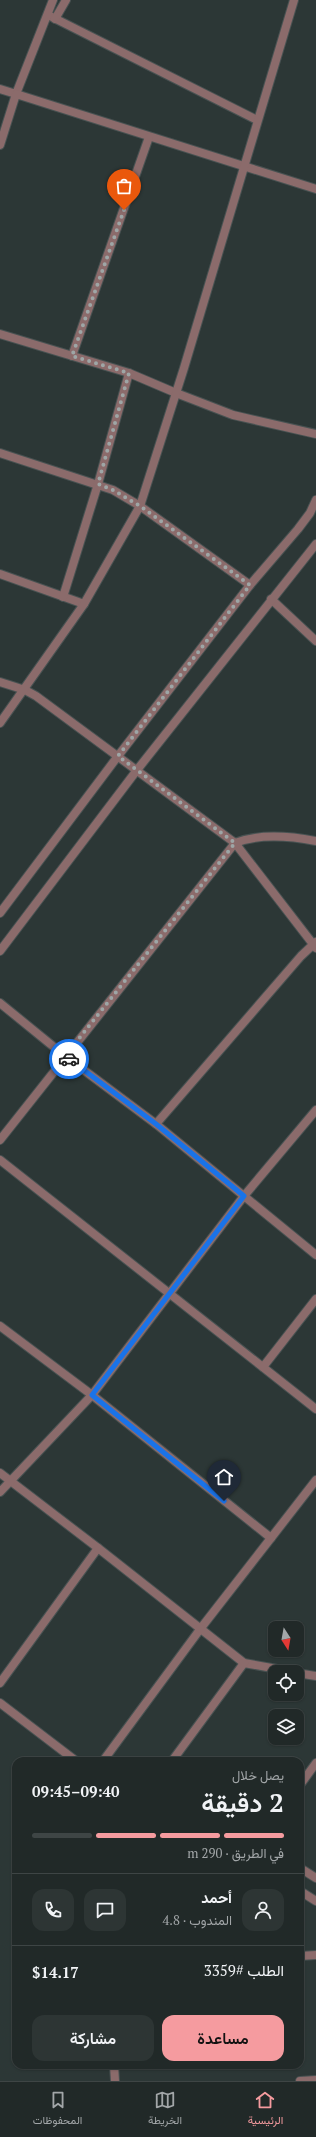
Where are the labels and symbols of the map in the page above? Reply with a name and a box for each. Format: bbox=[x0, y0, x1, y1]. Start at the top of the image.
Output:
pin bbox=[107, 169, 141, 210]
courier bbox=[49, 1039, 89, 1079]
pin bbox=[207, 1460, 241, 1501]
north arrow bbox=[268, 1621, 304, 1657]

